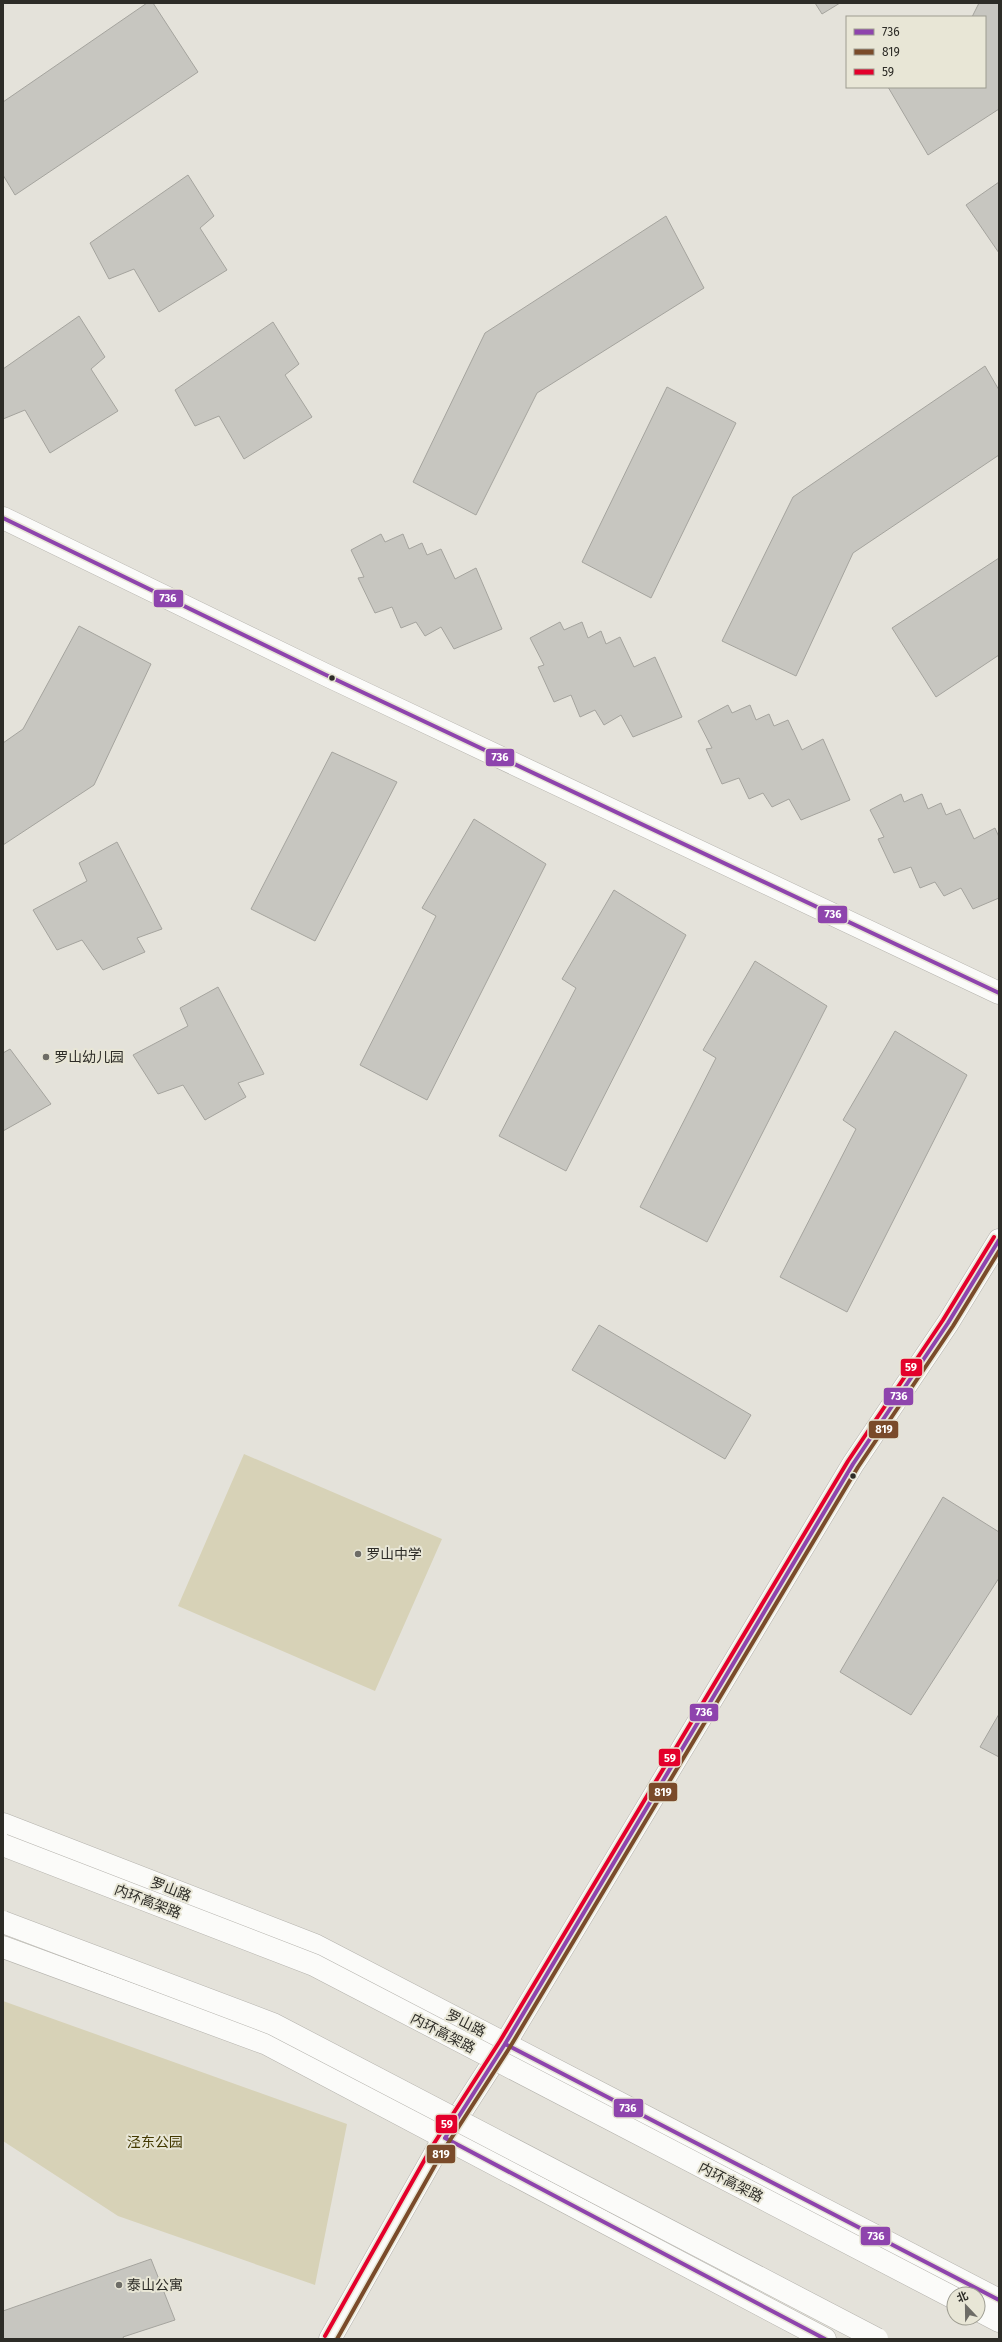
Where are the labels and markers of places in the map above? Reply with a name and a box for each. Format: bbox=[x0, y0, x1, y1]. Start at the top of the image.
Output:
unlabelled marker bbox=[327, 673, 337, 683]
place label: 罗山幼儿园 bbox=[54, 1049, 124, 1066]
marker: 罗山幼儿园 bbox=[41, 1052, 51, 1062]
unlabelled marker bbox=[848, 1471, 858, 1481]
place label: 罗山中学 bbox=[366, 1546, 422, 1563]
marker: 罗山中学 bbox=[353, 1549, 363, 1559]
place label: 泰山公寓 bbox=[127, 2277, 183, 2294]
marker: 泰山公寓 bbox=[114, 2280, 124, 2290]

